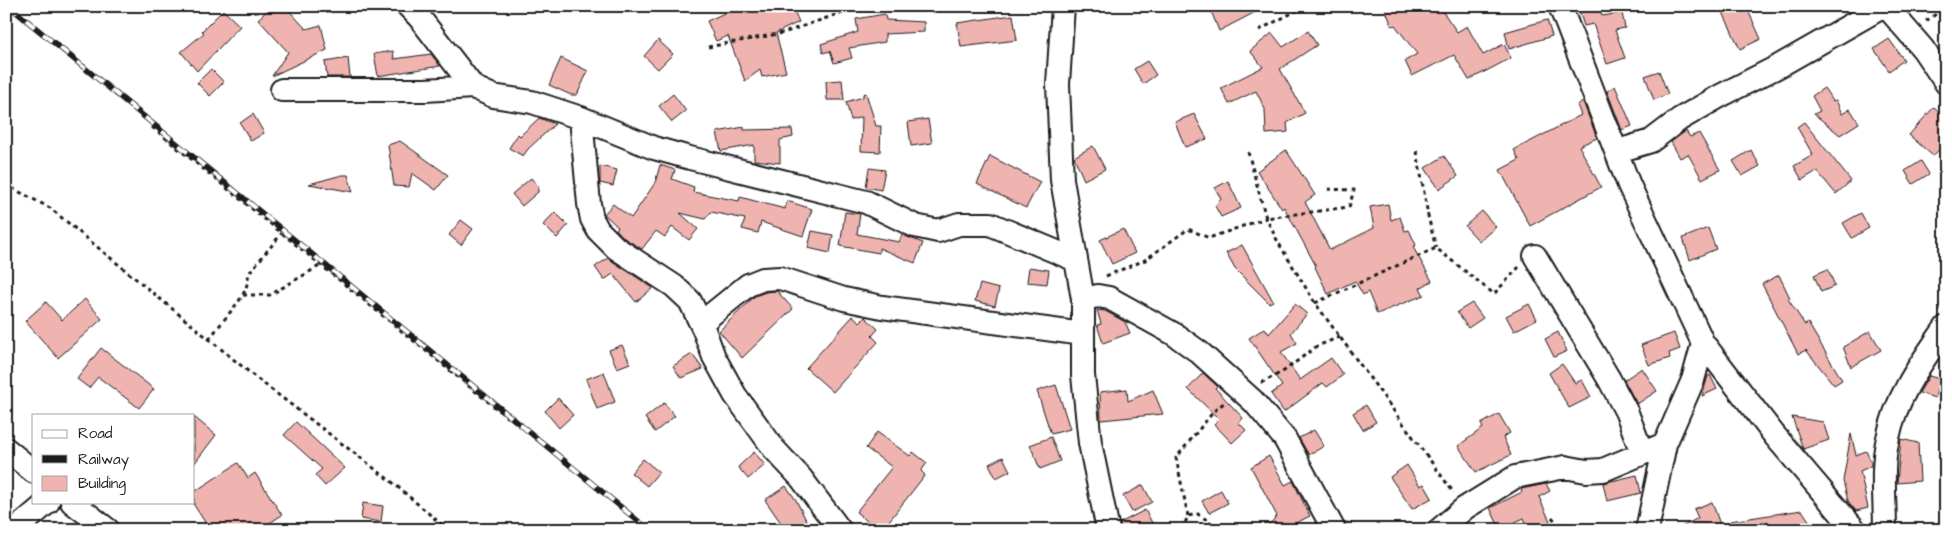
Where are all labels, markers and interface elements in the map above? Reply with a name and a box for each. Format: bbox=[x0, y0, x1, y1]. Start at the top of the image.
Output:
legend bbox=[32, 414, 195, 504]
text: Road bbox=[78, 423, 113, 444]
text: Railway bbox=[78, 449, 129, 471]
text: Building bbox=[78, 473, 126, 495]

